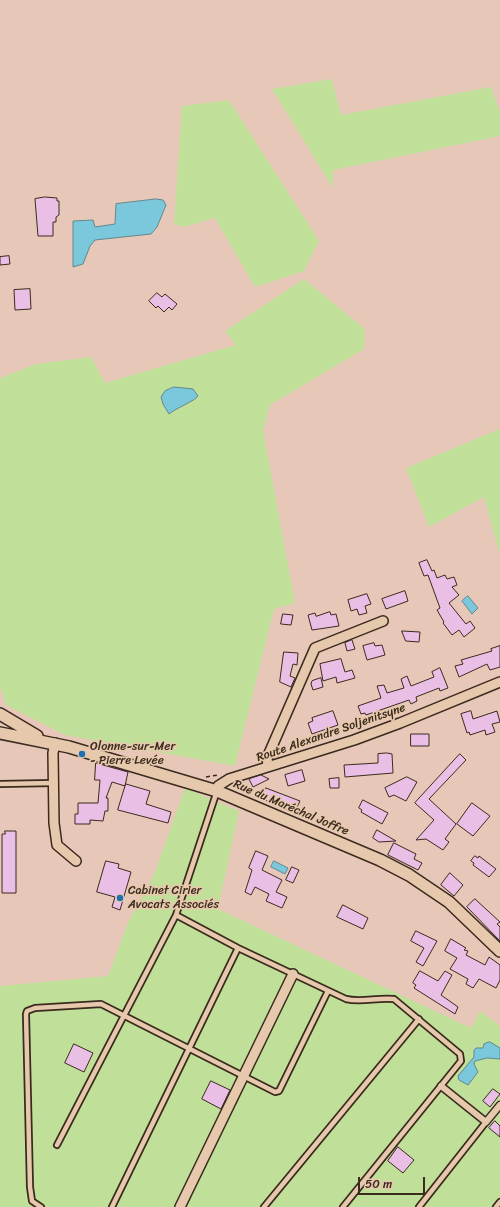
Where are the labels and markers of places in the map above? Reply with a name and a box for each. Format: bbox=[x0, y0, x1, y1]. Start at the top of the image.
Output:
place label: Olonne-sur-Mer - Pierre Levée bbox=[90, 740, 175, 768]
marker: Olonne-sur-Mer - Pierre Levée bbox=[77, 749, 87, 759]
place label: Cabinet Cirier Avocats Associés bbox=[128, 884, 219, 912]
marker: Cabinet Cirier Avocats Associés bbox=[115, 893, 125, 903]

